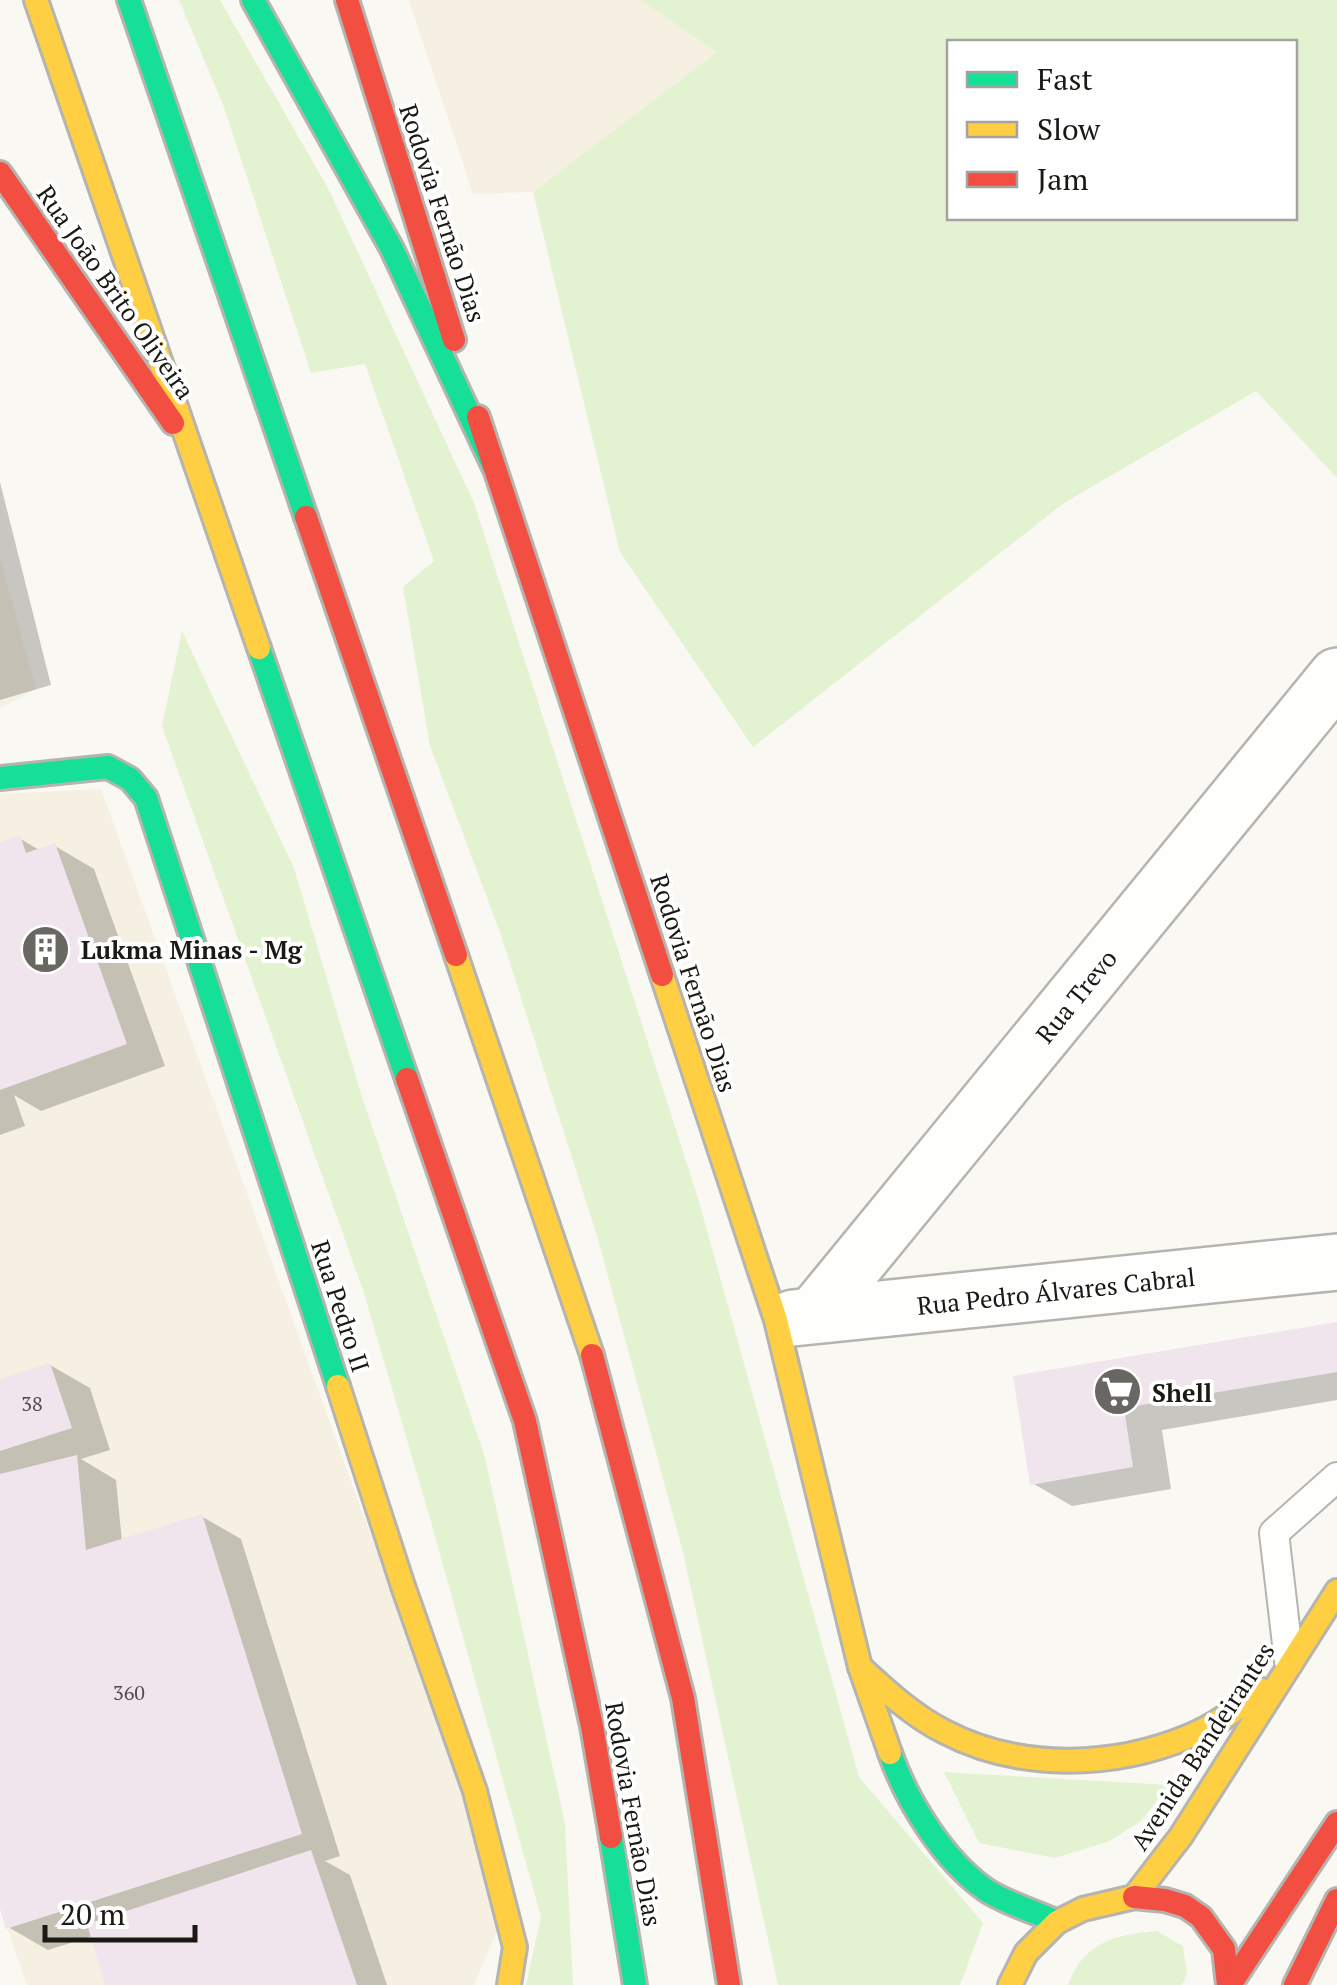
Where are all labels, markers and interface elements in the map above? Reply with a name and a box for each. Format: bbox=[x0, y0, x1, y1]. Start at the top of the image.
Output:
legend bbox=[947, 40, 1297, 220]
text: Fast bbox=[1037, 59, 1093, 99]
street label: Rodovia Fernão Dias bbox=[392, 100, 494, 326]
text: Slow bbox=[1037, 109, 1101, 149]
text: Jam bbox=[1037, 159, 1088, 199]
street label: Rua João Brito Oliveira bbox=[30, 179, 202, 406]
street label: Rodovia Fernão Dias bbox=[643, 870, 745, 1096]
building icon: Lukma Minas - Mg bbox=[20, 923, 72, 975]
place label: Lukma Minas - Mg bbox=[81, 933, 303, 966]
street label: Rua Trevo bbox=[1028, 942, 1124, 1050]
street label: Rua Pedro II bbox=[304, 1236, 378, 1376]
street label: Rua Pedro Álvares Cabral bbox=[915, 1260, 1197, 1322]
supermarket icon: Shell bbox=[1091, 1366, 1143, 1418]
place label: Shell bbox=[1152, 1376, 1212, 1409]
house number: 38 bbox=[21, 1390, 43, 1417]
street label: Avenida Bandeirantes bbox=[1122, 1636, 1282, 1856]
house number: 360 bbox=[113, 1679, 145, 1706]
street label: Rodovia Fernão Dias bbox=[598, 1699, 670, 1929]
scale bar bbox=[45, 1880, 195, 1942]
text: 20 m bbox=[60, 1894, 125, 1934]

